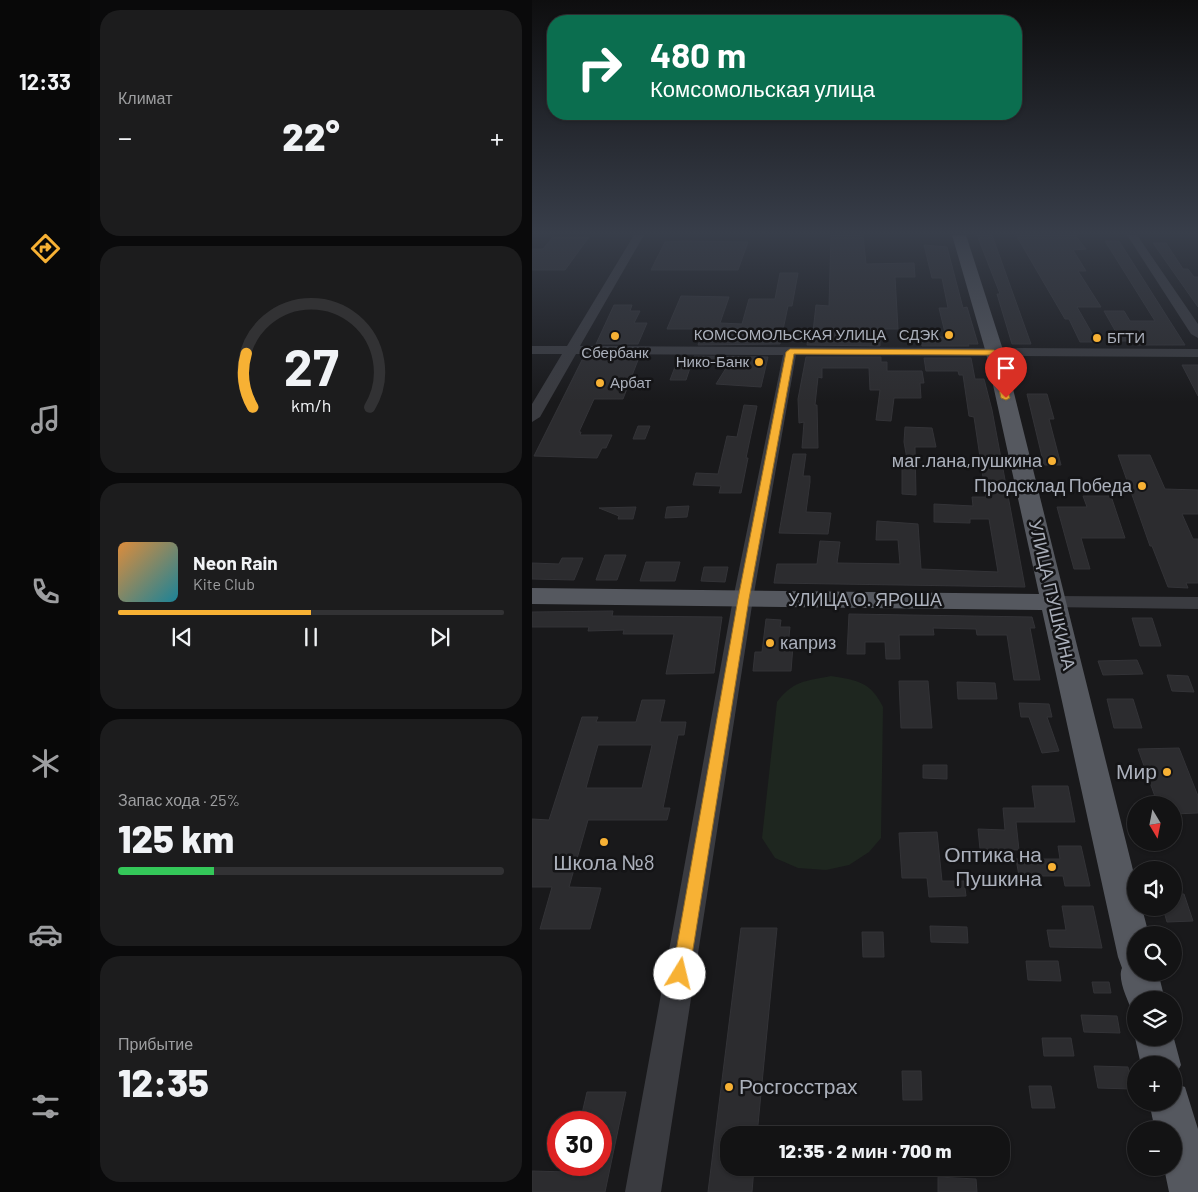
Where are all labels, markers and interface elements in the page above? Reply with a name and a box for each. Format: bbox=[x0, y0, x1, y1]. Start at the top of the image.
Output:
text: 480 m bbox=[650, 33, 746, 75]
icon: right bbox=[567, 35, 632, 100]
text: 12:33 bbox=[19, 68, 71, 94]
text: Комсомольская улица bbox=[650, 75, 875, 101]
text: Климат bbox=[118, 88, 172, 107]
text: 22° bbox=[282, 113, 340, 159]
text: − bbox=[118, 120, 132, 154]
text: + bbox=[490, 120, 504, 154]
icon: directions bbox=[28, 231, 63, 266]
street label: КОМСОМОЛЬСКАЯ УЛИЦА bbox=[694, 325, 886, 343]
place label: СДЭК bbox=[899, 325, 939, 343]
place label: БГТИ bbox=[1107, 328, 1145, 346]
marker: СДЭК bbox=[943, 329, 955, 341]
marker: Сбербанк bbox=[609, 330, 621, 342]
marker: БГТИ bbox=[1091, 332, 1103, 344]
text: 27 bbox=[284, 334, 339, 396]
place label: Сбербанк bbox=[581, 343, 649, 361]
pin bbox=[985, 347, 1027, 398]
place label: Нико-Банк bbox=[676, 352, 749, 370]
icon: arrive bbox=[992, 354, 1020, 382]
marker: Нико-Банк bbox=[753, 356, 765, 368]
place label: Арбат bbox=[610, 373, 652, 391]
marker: Арбат bbox=[594, 377, 606, 389]
text: km/h bbox=[291, 394, 331, 416]
icon: music bbox=[28, 402, 63, 437]
place label: маг.лана,пушкина bbox=[892, 449, 1043, 471]
marker: маг.лана,пушкина bbox=[1046, 455, 1058, 467]
place label: Продсклад Победа bbox=[974, 474, 1133, 496]
marker: Продсклад Победа bbox=[1136, 480, 1148, 492]
street label: УЛИЦА ПУШКИНА bbox=[1025, 517, 1081, 672]
text: Neon Rain bbox=[193, 551, 278, 574]
icon: phone bbox=[28, 574, 63, 609]
text: Kite Club bbox=[193, 574, 255, 593]
street label: УЛИЦА О. ЯРОША bbox=[788, 588, 942, 610]
icon: previous bbox=[168, 623, 196, 651]
icon: pause bbox=[297, 623, 325, 651]
icon: next bbox=[426, 623, 454, 651]
place label: каприз bbox=[780, 631, 836, 653]
marker: каприз bbox=[764, 637, 776, 649]
icon: climate bbox=[28, 746, 63, 781]
place label: Мир bbox=[1116, 758, 1157, 783]
marker: Мир bbox=[1161, 766, 1173, 778]
text: Запас хода · 25% bbox=[118, 790, 240, 809]
north arrow bbox=[1127, 796, 1182, 851]
map controls bbox=[1127, 796, 1182, 1176]
text: 125 km bbox=[118, 815, 234, 861]
marker: Школа №8 bbox=[598, 836, 610, 848]
place label: Оптика на Пушкина bbox=[944, 841, 1042, 890]
place label: Школа №8 bbox=[553, 849, 655, 874]
marker: Оптика на Пушкина bbox=[1046, 861, 1058, 873]
button: sound bbox=[1127, 861, 1182, 916]
icon: car bbox=[28, 917, 63, 952]
button: search bbox=[1127, 926, 1182, 981]
position arrow bbox=[653, 947, 705, 999]
button: layers bbox=[1127, 991, 1182, 1046]
text: Прибытие bbox=[118, 1034, 193, 1053]
button: + bbox=[1127, 1056, 1182, 1111]
text: 12:35 bbox=[118, 1059, 209, 1105]
place label: Росгосстрах bbox=[739, 1073, 858, 1098]
marker: Росгосстрах bbox=[723, 1081, 735, 1093]
icon: filters bbox=[28, 1089, 63, 1124]
speed limit sign: 30 bbox=[547, 1111, 612, 1176]
button: − bbox=[1127, 1121, 1182, 1176]
text: 12:35 · 2 мин · 700 m bbox=[779, 1139, 951, 1162]

